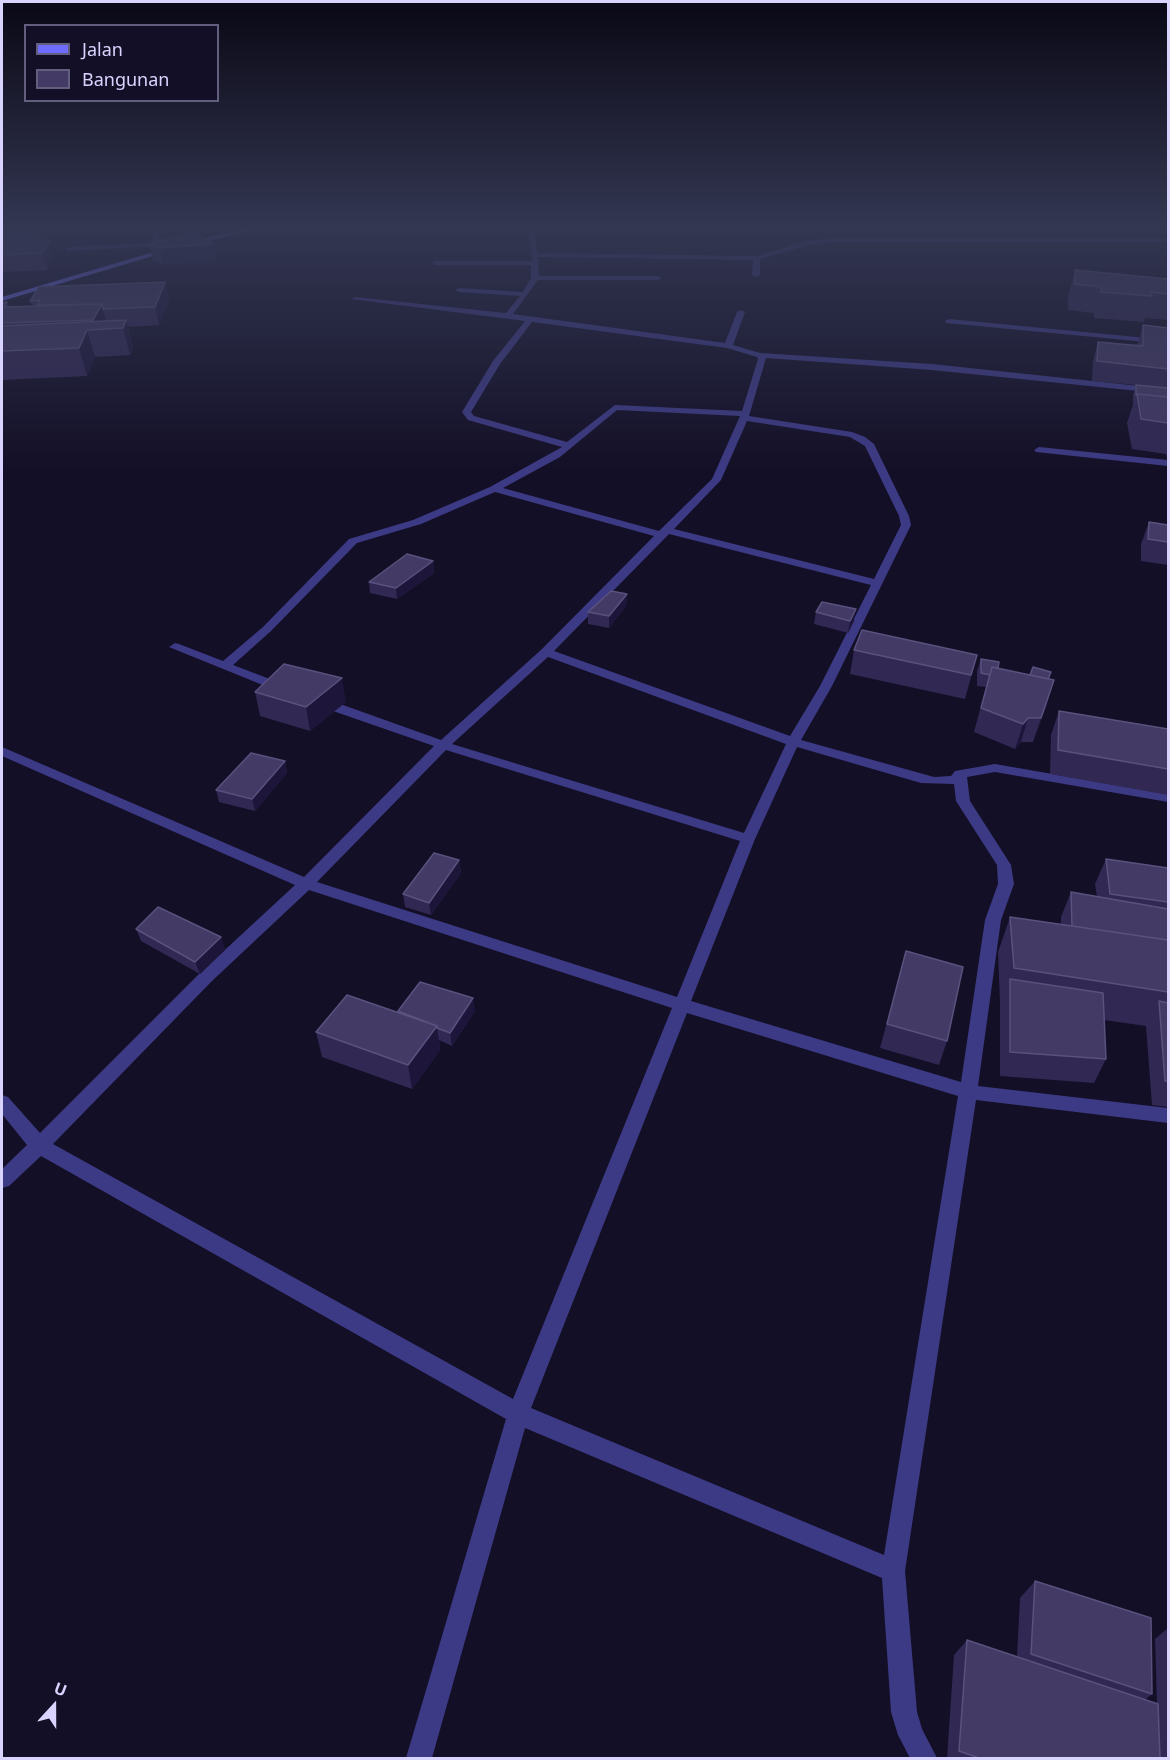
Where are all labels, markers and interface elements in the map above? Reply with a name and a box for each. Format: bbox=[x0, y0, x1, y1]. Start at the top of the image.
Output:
legend bbox=[24, 24, 219, 102]
text: Jalan bbox=[82, 37, 123, 61]
text: Bangunan bbox=[82, 67, 169, 91]
north arrow bbox=[24, 1676, 84, 1736]
text: U bbox=[51, 1677, 70, 1702]

